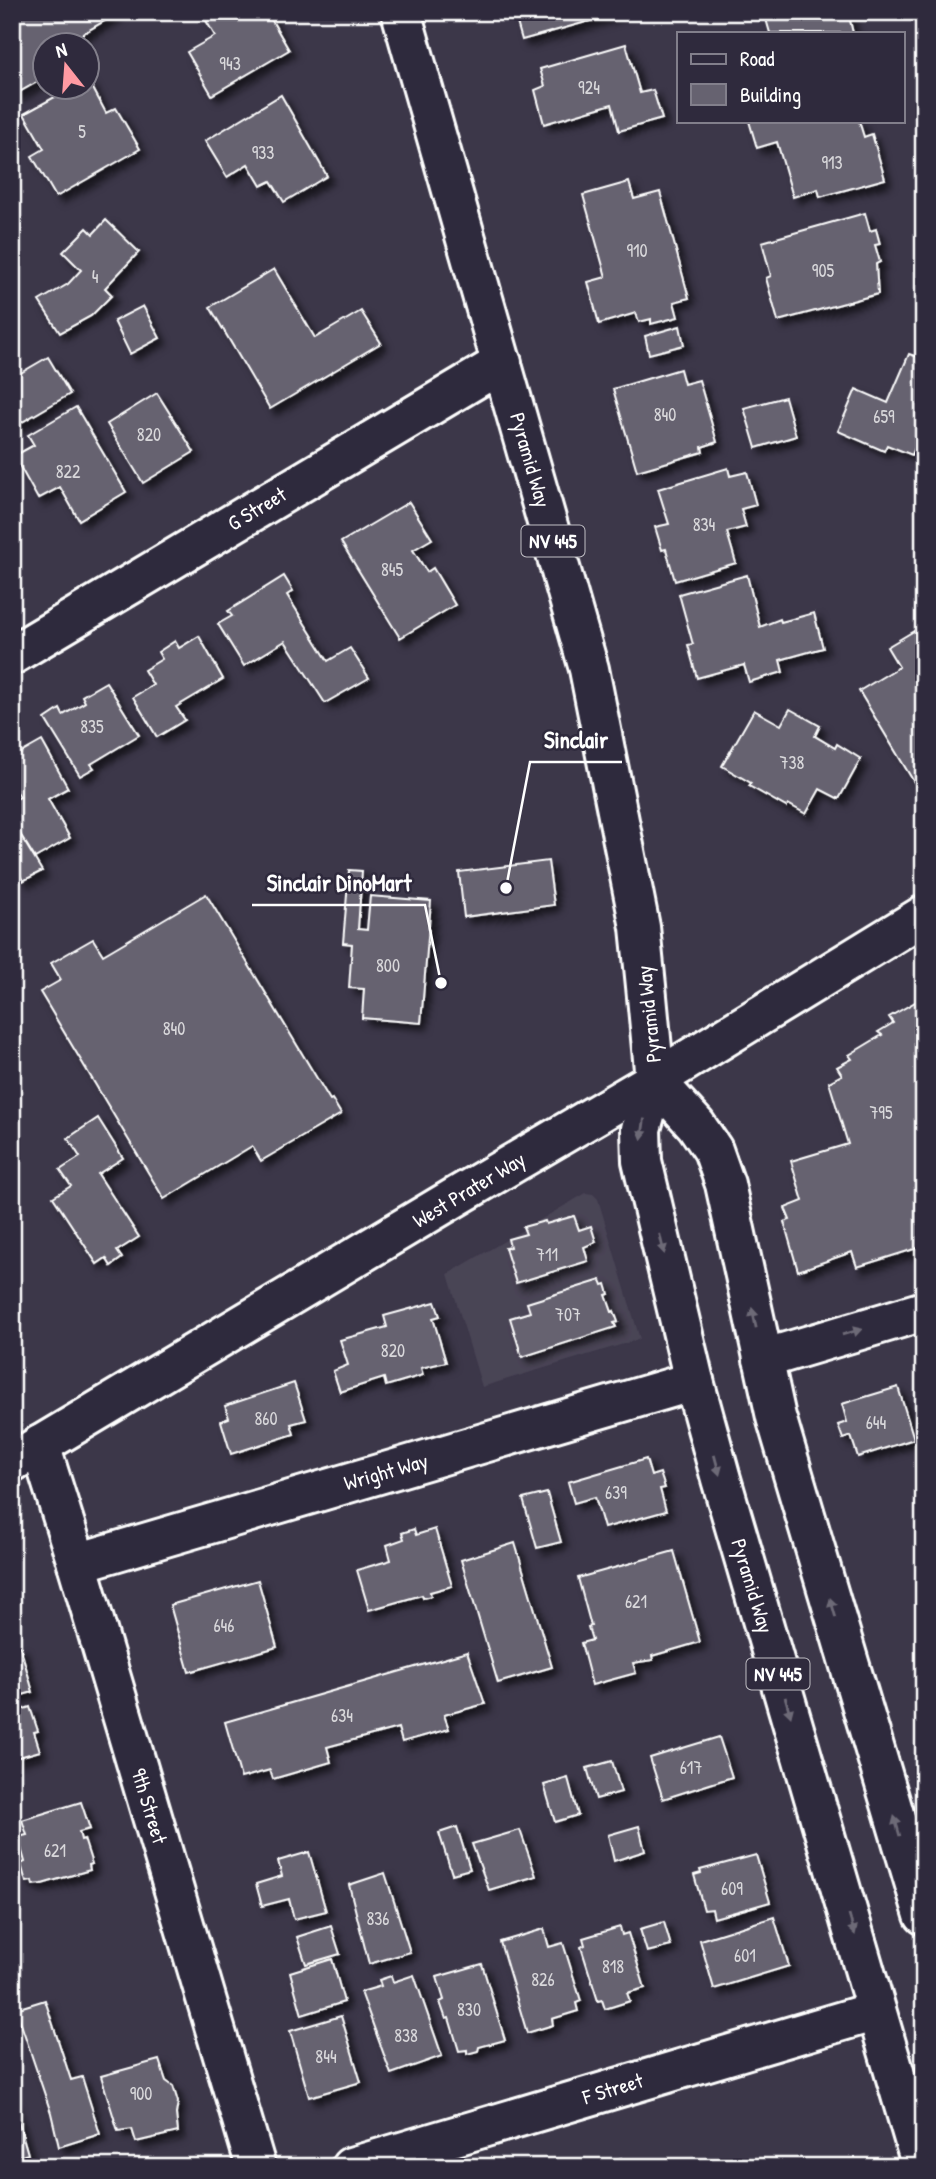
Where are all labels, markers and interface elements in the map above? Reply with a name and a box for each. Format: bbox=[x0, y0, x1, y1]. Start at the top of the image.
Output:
north arrow bbox=[32, 32, 102, 102]
legend bbox=[677, 32, 904, 122]
text: N bbox=[52, 36, 70, 64]
text: Road bbox=[740, 44, 774, 73]
house number: 943 bbox=[219, 51, 241, 76]
house number: 924 bbox=[578, 75, 600, 100]
text: Building bbox=[740, 80, 801, 109]
house number: 5 bbox=[78, 119, 86, 144]
house number: 933 bbox=[252, 140, 274, 165]
house number: 913 bbox=[821, 150, 843, 175]
house number: 910 bbox=[626, 238, 648, 263]
house number: 905 bbox=[812, 258, 835, 283]
house number: 4 bbox=[92, 264, 99, 289]
house number: 840 bbox=[654, 402, 676, 427]
house number: 659 bbox=[873, 404, 895, 429]
street label: Pyramid Way bbox=[503, 409, 558, 511]
house number: 820 bbox=[137, 422, 161, 447]
house number: 822 bbox=[56, 459, 81, 484]
street label: G Street bbox=[222, 479, 292, 537]
house number: 834 bbox=[693, 512, 716, 537]
road number: NV 445 bbox=[522, 526, 584, 556]
house number: 845 bbox=[381, 557, 403, 582]
house number: 835 bbox=[80, 714, 104, 739]
callout: Sinclair bbox=[530, 718, 622, 762]
text: Sinclair bbox=[544, 724, 608, 755]
house number: 738 bbox=[780, 750, 805, 775]
callout: Sinclair DinoMart bbox=[252, 861, 425, 905]
text: Sinclair DinoMart bbox=[267, 867, 412, 898]
house number: 800 bbox=[376, 953, 400, 978]
street label: Pyramid Way bbox=[629, 964, 668, 1064]
house number: 840 bbox=[163, 1016, 185, 1041]
house number: 795 bbox=[869, 1100, 893, 1125]
one-way arrow bbox=[637, 1118, 648, 1140]
street label: West Prater Way bbox=[407, 1145, 530, 1235]
one-way arrow bbox=[656, 1234, 667, 1256]
house number: 711 bbox=[536, 1242, 558, 1267]
house number: 707 bbox=[555, 1302, 581, 1327]
one-way arrow bbox=[749, 1307, 760, 1329]
one-way arrow bbox=[842, 1327, 863, 1337]
house number: 820 bbox=[381, 1338, 405, 1363]
house number: 860 bbox=[254, 1406, 278, 1431]
house number: 644 bbox=[866, 1410, 887, 1435]
street label: Wright Way bbox=[341, 1446, 431, 1497]
one-way arrow bbox=[712, 1454, 723, 1476]
house number: 639 bbox=[605, 1480, 627, 1505]
street label: Pyramid Way bbox=[724, 1535, 781, 1637]
house number: 621 bbox=[625, 1589, 647, 1614]
one-way arrow bbox=[827, 1597, 837, 1618]
house number: 646 bbox=[213, 1613, 235, 1638]
road number: NV 445 bbox=[746, 1658, 810, 1690]
one-way arrow bbox=[783, 1697, 793, 1718]
house number: 634 bbox=[331, 1703, 353, 1728]
house number: 617 bbox=[680, 1755, 702, 1780]
street label: 9th Street bbox=[124, 1765, 175, 1848]
one-way arrow bbox=[892, 1815, 902, 1836]
house number: 621 bbox=[44, 1838, 66, 1863]
house number: 609 bbox=[721, 1876, 743, 1901]
house number: 836 bbox=[366, 1906, 390, 1931]
one-way arrow bbox=[848, 1915, 858, 1936]
house number: 601 bbox=[734, 1943, 756, 1968]
house number: 818 bbox=[602, 1954, 624, 1979]
house number: 826 bbox=[531, 1967, 555, 1992]
house number: 830 bbox=[457, 1997, 481, 2022]
house number: 838 bbox=[394, 2023, 418, 2048]
house number: 844 bbox=[315, 2044, 337, 2069]
street label: F Street bbox=[578, 2065, 647, 2112]
house number: 900 bbox=[130, 2081, 152, 2106]

